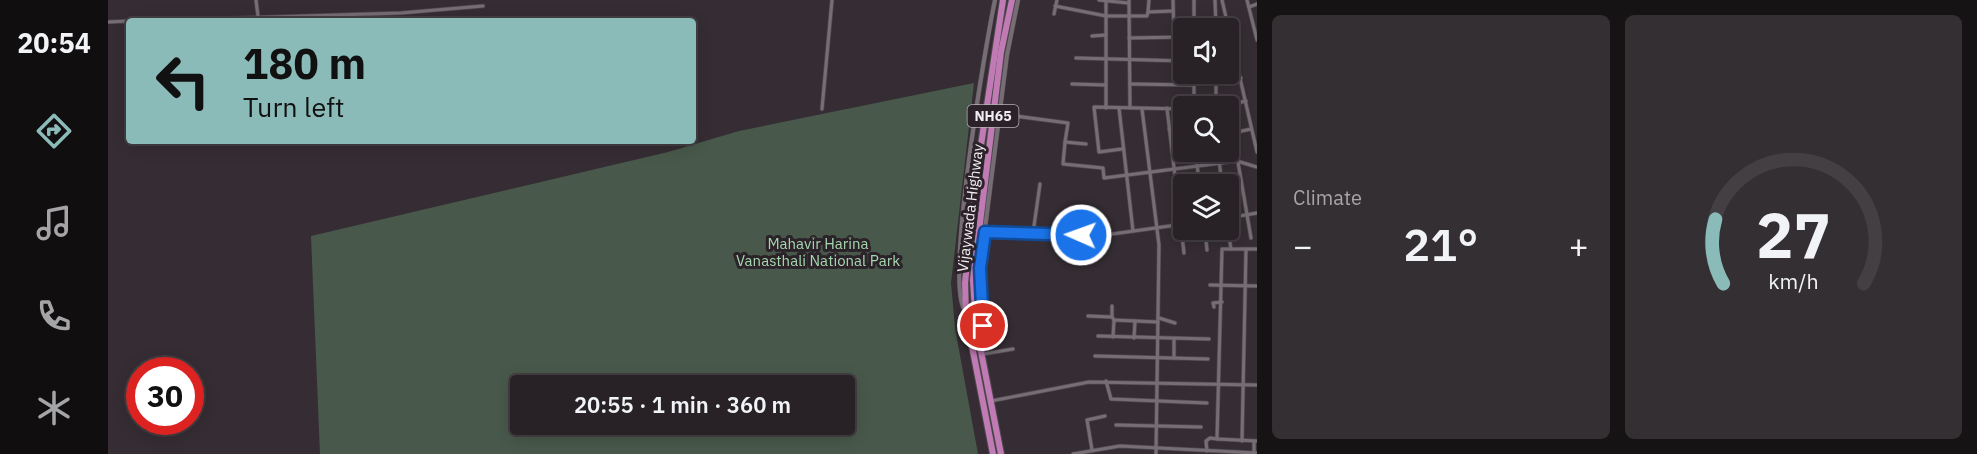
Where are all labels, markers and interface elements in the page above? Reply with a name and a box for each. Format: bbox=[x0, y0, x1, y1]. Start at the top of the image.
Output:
map controls bbox=[1173, 18, 1239, 240]
button: sound bbox=[1173, 18, 1239, 84]
text: 20:54 bbox=[17, 25, 91, 60]
text: 180 m bbox=[243, 36, 366, 91]
icon: left bbox=[144, 42, 222, 120]
text: Turn left bbox=[243, 89, 344, 124]
button: search bbox=[1173, 96, 1239, 162]
road number: NH65 bbox=[968, 105, 1018, 127]
icon: directions bbox=[33, 110, 75, 152]
street label: Vijaywada Highway bbox=[953, 142, 987, 273]
button: layers bbox=[1173, 174, 1239, 240]
text: Climate bbox=[1293, 184, 1362, 211]
text: 27 bbox=[1756, 194, 1831, 275]
icon: music bbox=[33, 202, 75, 244]
position arrow bbox=[1049, 203, 1113, 267]
text: 21° bbox=[1403, 215, 1478, 273]
text: − bbox=[1293, 224, 1313, 267]
text: + bbox=[1569, 224, 1588, 267]
park label: Mahavir Harina Vanasthali National Park bbox=[736, 234, 900, 270]
text: km/h bbox=[1768, 267, 1818, 295]
icon: phone bbox=[33, 295, 75, 337]
pin bbox=[957, 300, 1008, 351]
icon: arrive bbox=[966, 309, 999, 342]
speed limit sign: 30 bbox=[126, 357, 204, 435]
icon: climate bbox=[33, 387, 75, 429]
text: 20:55 · 1 min · 360 m bbox=[574, 390, 791, 419]

